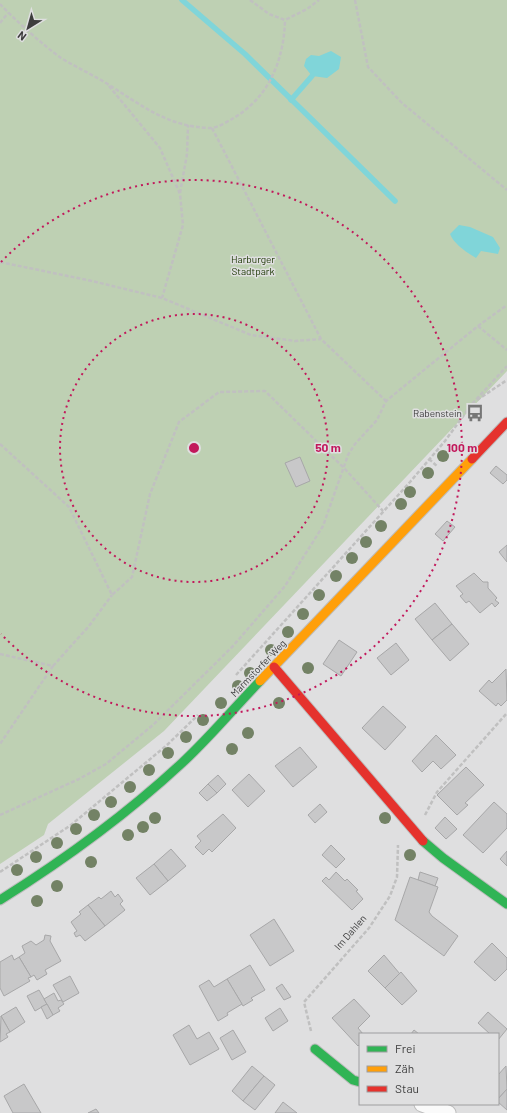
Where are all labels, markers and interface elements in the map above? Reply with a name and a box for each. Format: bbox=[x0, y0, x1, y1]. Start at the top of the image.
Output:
north arrow bbox=[8, 8, 48, 48]
text: N bbox=[15, 29, 29, 44]
park label: Harburger Stadtpark bbox=[231, 253, 275, 277]
bus stop icon: Rabenstein bbox=[465, 403, 485, 423]
place label: Rabenstein bbox=[413, 407, 462, 419]
text: 50 m bbox=[315, 440, 341, 454]
text: 100 m bbox=[447, 440, 477, 454]
centre of rings bbox=[187, 441, 201, 455]
street label: Marmstorfer Weg bbox=[228, 637, 288, 699]
street label: Im Dahlen bbox=[332, 912, 368, 952]
legend bbox=[359, 1033, 499, 1105]
text: Frei bbox=[395, 1041, 415, 1055]
text: Zäh bbox=[395, 1061, 414, 1075]
text: Stau bbox=[395, 1081, 419, 1095]

